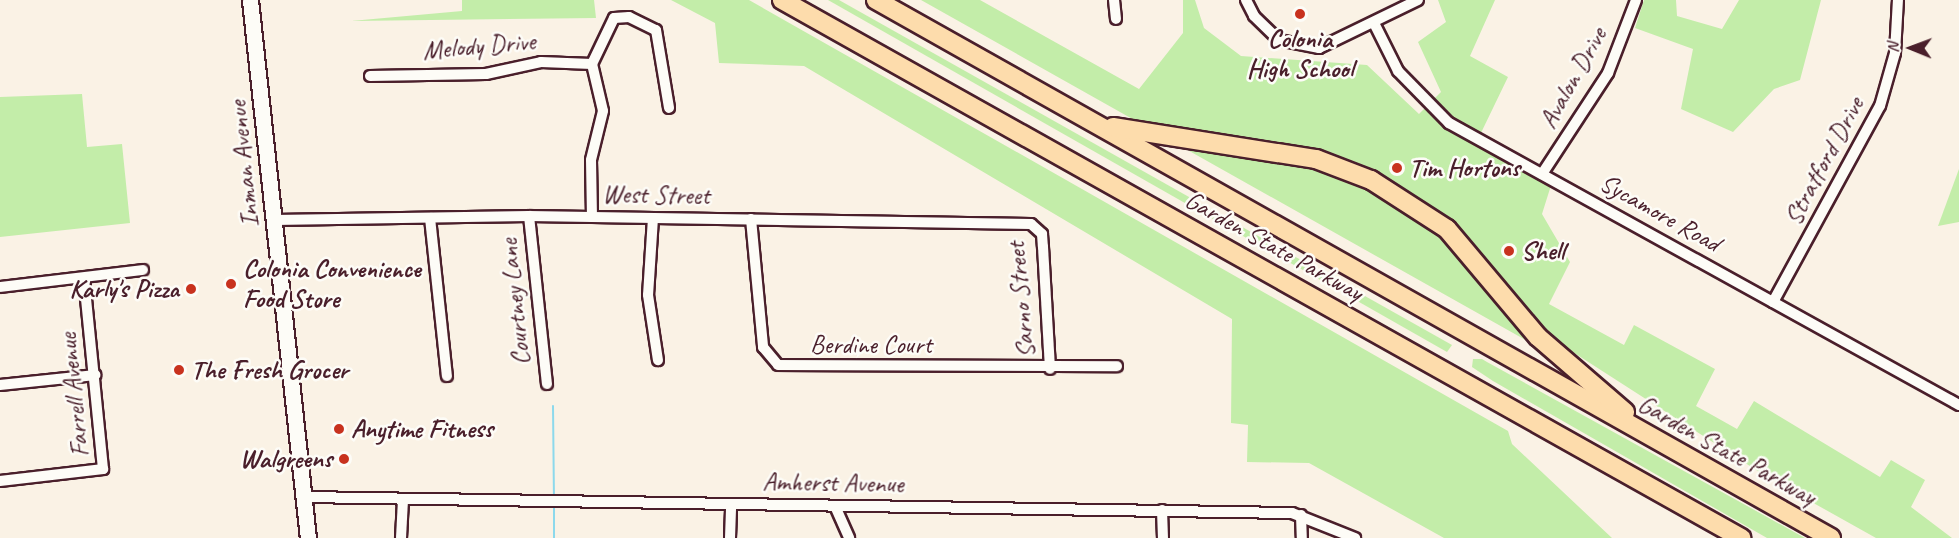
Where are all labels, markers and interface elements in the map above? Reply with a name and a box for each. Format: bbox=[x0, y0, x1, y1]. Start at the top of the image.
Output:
marker: Colonia High School bbox=[1293, 7, 1307, 21]
north arrow bbox=[1881, 18, 1941, 78]
street label: Avalon Drive bbox=[1532, 22, 1614, 134]
place label: Colonia High School bbox=[1247, 23, 1353, 84]
street label: Melody Drive bbox=[421, 26, 537, 66]
text: N bbox=[1883, 43, 1903, 53]
street label: Stratford Drive bbox=[1777, 92, 1871, 230]
street label: Inman Avenue bbox=[222, 99, 266, 229]
place label: Tim Hortons bbox=[1409, 152, 1520, 184]
marker: Tim Hortons bbox=[1390, 161, 1404, 175]
street label: Sycamore Road bbox=[1594, 167, 1726, 259]
street label: West Street bbox=[602, 178, 710, 212]
street label: Garden State Parkway bbox=[1179, 184, 1369, 308]
place label: Shell bbox=[1521, 235, 1565, 267]
street label: Courtney Lane bbox=[493, 237, 537, 367]
street label: Sarno Street bbox=[1000, 240, 1042, 360]
marker: Shell bbox=[1502, 244, 1516, 258]
place label: Colonia Convenience Food Store bbox=[243, 253, 421, 314]
place label: Karly's Pizza bbox=[69, 273, 179, 305]
marker: Colonia Convenience Food Store bbox=[224, 277, 238, 291]
marker: Karly's Pizza bbox=[184, 282, 198, 296]
street label: Berdine Court bbox=[810, 329, 932, 361]
street label: Farrell Avenue bbox=[52, 332, 96, 458]
place label: The Fresh Grocer bbox=[191, 354, 347, 386]
marker: The Fresh Grocer bbox=[172, 363, 186, 377]
street label: Garden State Parkway bbox=[1632, 388, 1822, 512]
place label: Anytime Fitness bbox=[351, 413, 493, 445]
marker: Anytime Fitness bbox=[332, 422, 346, 436]
place label: Walgreens bbox=[240, 443, 332, 475]
marker: Walgreens bbox=[337, 452, 351, 466]
street label: Amherst Avenue bbox=[762, 466, 904, 500]

